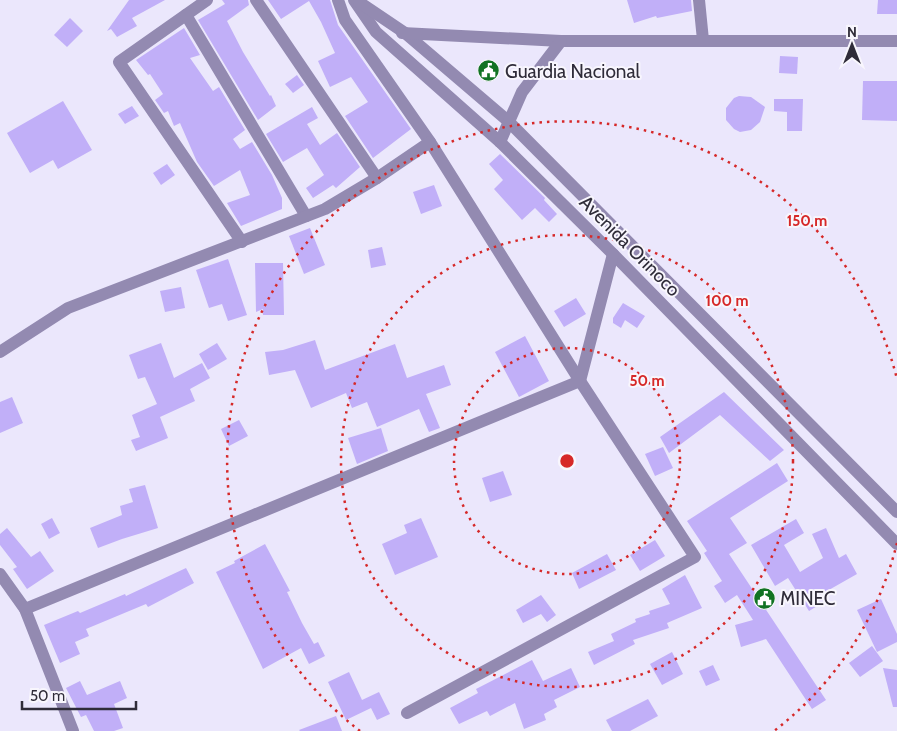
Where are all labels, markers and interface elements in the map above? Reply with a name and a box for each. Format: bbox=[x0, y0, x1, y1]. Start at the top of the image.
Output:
north arrow bbox=[827, 20, 877, 70]
text: N bbox=[847, 23, 857, 41]
public building icon: Guardia Nacional bbox=[477, 59, 501, 83]
place label: Guardia Nacional bbox=[505, 60, 641, 83]
street label: Avenida Orinoco bbox=[575, 191, 685, 301]
text: 150 m bbox=[787, 212, 827, 230]
text: 100 m bbox=[705, 292, 749, 310]
text: 50 m bbox=[629, 372, 665, 390]
centre of rings bbox=[558, 452, 576, 470]
public building icon: MINEC bbox=[752, 586, 776, 610]
place label: MINEC bbox=[780, 587, 836, 610]
scale bar bbox=[22, 678, 136, 710]
text: 50 m bbox=[30, 687, 65, 705]

